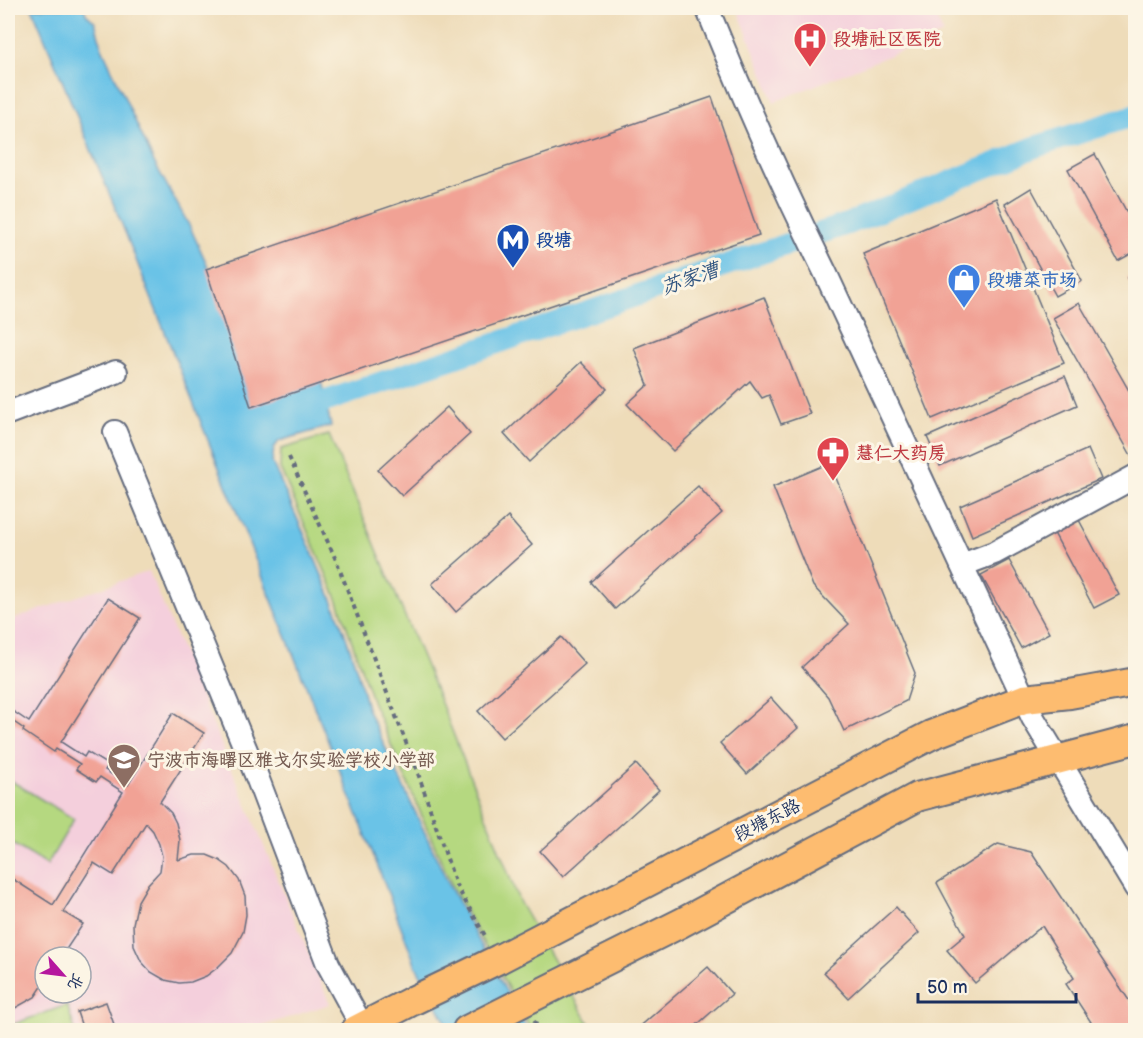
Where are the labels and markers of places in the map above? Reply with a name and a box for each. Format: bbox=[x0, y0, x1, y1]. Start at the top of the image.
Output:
hospital icon: 段塘社区医院 bbox=[792, 21, 828, 68]
place label: 段塘社区医院 bbox=[833, 29, 941, 50]
metro station icon: 段塘 bbox=[495, 222, 531, 269]
place label: 段塘 bbox=[536, 230, 572, 251]
shop icon: 段塘菜市场 bbox=[946, 262, 982, 309]
place label: 段塘菜市场 bbox=[987, 270, 1077, 291]
pharmacy icon: 慧仁大药房 bbox=[815, 435, 851, 482]
place label: 慧仁大药房 bbox=[856, 443, 946, 464]
school or university icon: 宁波市海曙区雅戈尔实验学校小学部 bbox=[106, 742, 142, 789]
place label: 宁波市海曙区雅戈尔实验学校小学部 bbox=[147, 750, 435, 771]

